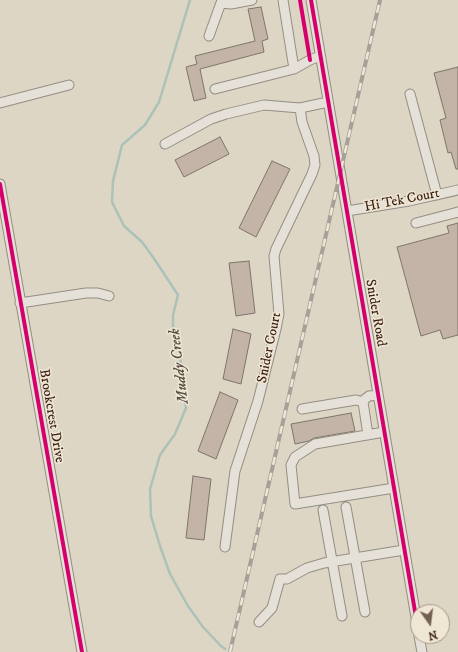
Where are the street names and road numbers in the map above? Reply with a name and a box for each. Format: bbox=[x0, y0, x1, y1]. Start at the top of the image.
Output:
street label: Hi Tek Court bbox=[363, 186, 441, 216]
street label: Snider Road bbox=[361, 278, 389, 348]
street label: Snider Court bbox=[254, 311, 286, 385]
street label: Brookcrest Drive bbox=[35, 368, 67, 464]

